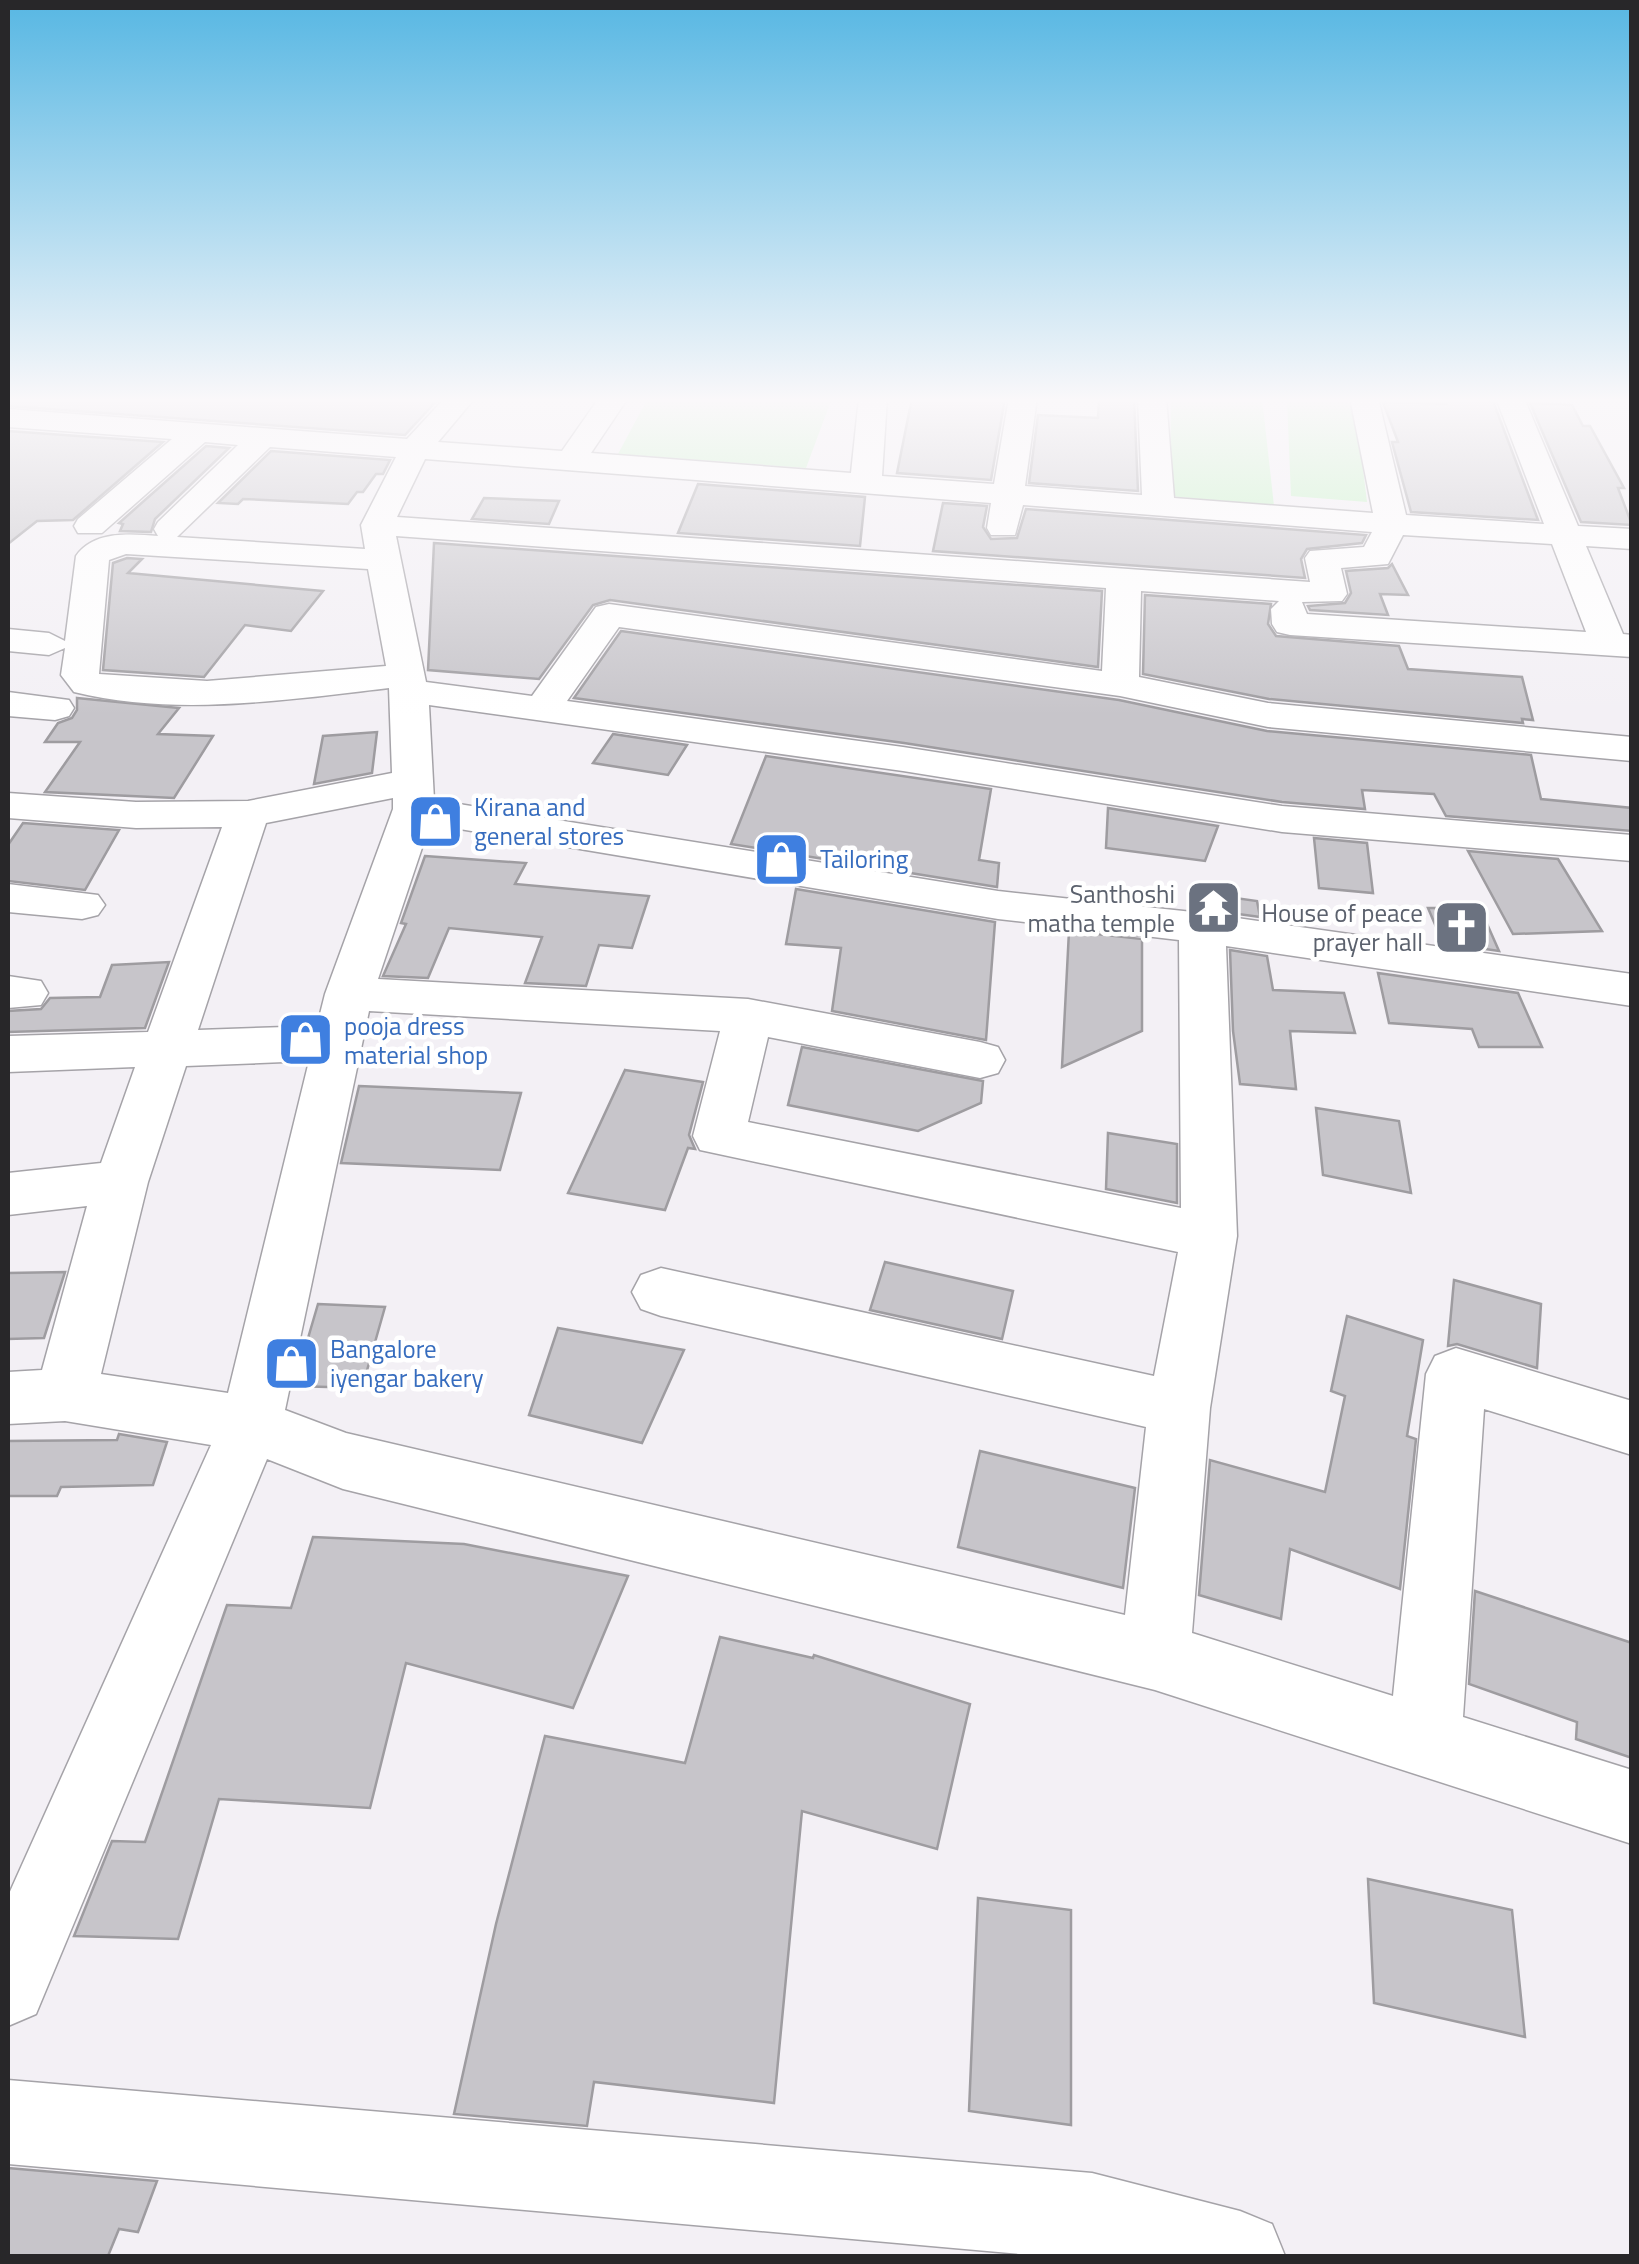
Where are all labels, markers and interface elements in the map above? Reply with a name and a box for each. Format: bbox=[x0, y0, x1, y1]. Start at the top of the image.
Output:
place label: Kirana and general stores bbox=[474, 788, 624, 855]
shop icon: Kirana and general stores bbox=[405, 791, 465, 851]
shop icon: Tailoring bbox=[751, 829, 811, 889]
place label: Tailoring bbox=[820, 840, 908, 878]
place label: Santhoshi matha temple bbox=[1027, 875, 1175, 942]
temple icon: Santhoshi matha temple bbox=[1184, 878, 1244, 938]
place label: House of peace prayer hall bbox=[1261, 894, 1423, 961]
church icon: House of peace prayer hall bbox=[1432, 897, 1492, 957]
place label: pooja dress material shop bbox=[344, 1007, 488, 1074]
shop icon: pooja dress material shop bbox=[275, 1010, 335, 1070]
place label: Bangalore iyengar bakery bbox=[330, 1330, 484, 1397]
shop icon: Bangalore iyengar bakery bbox=[261, 1333, 321, 1393]

